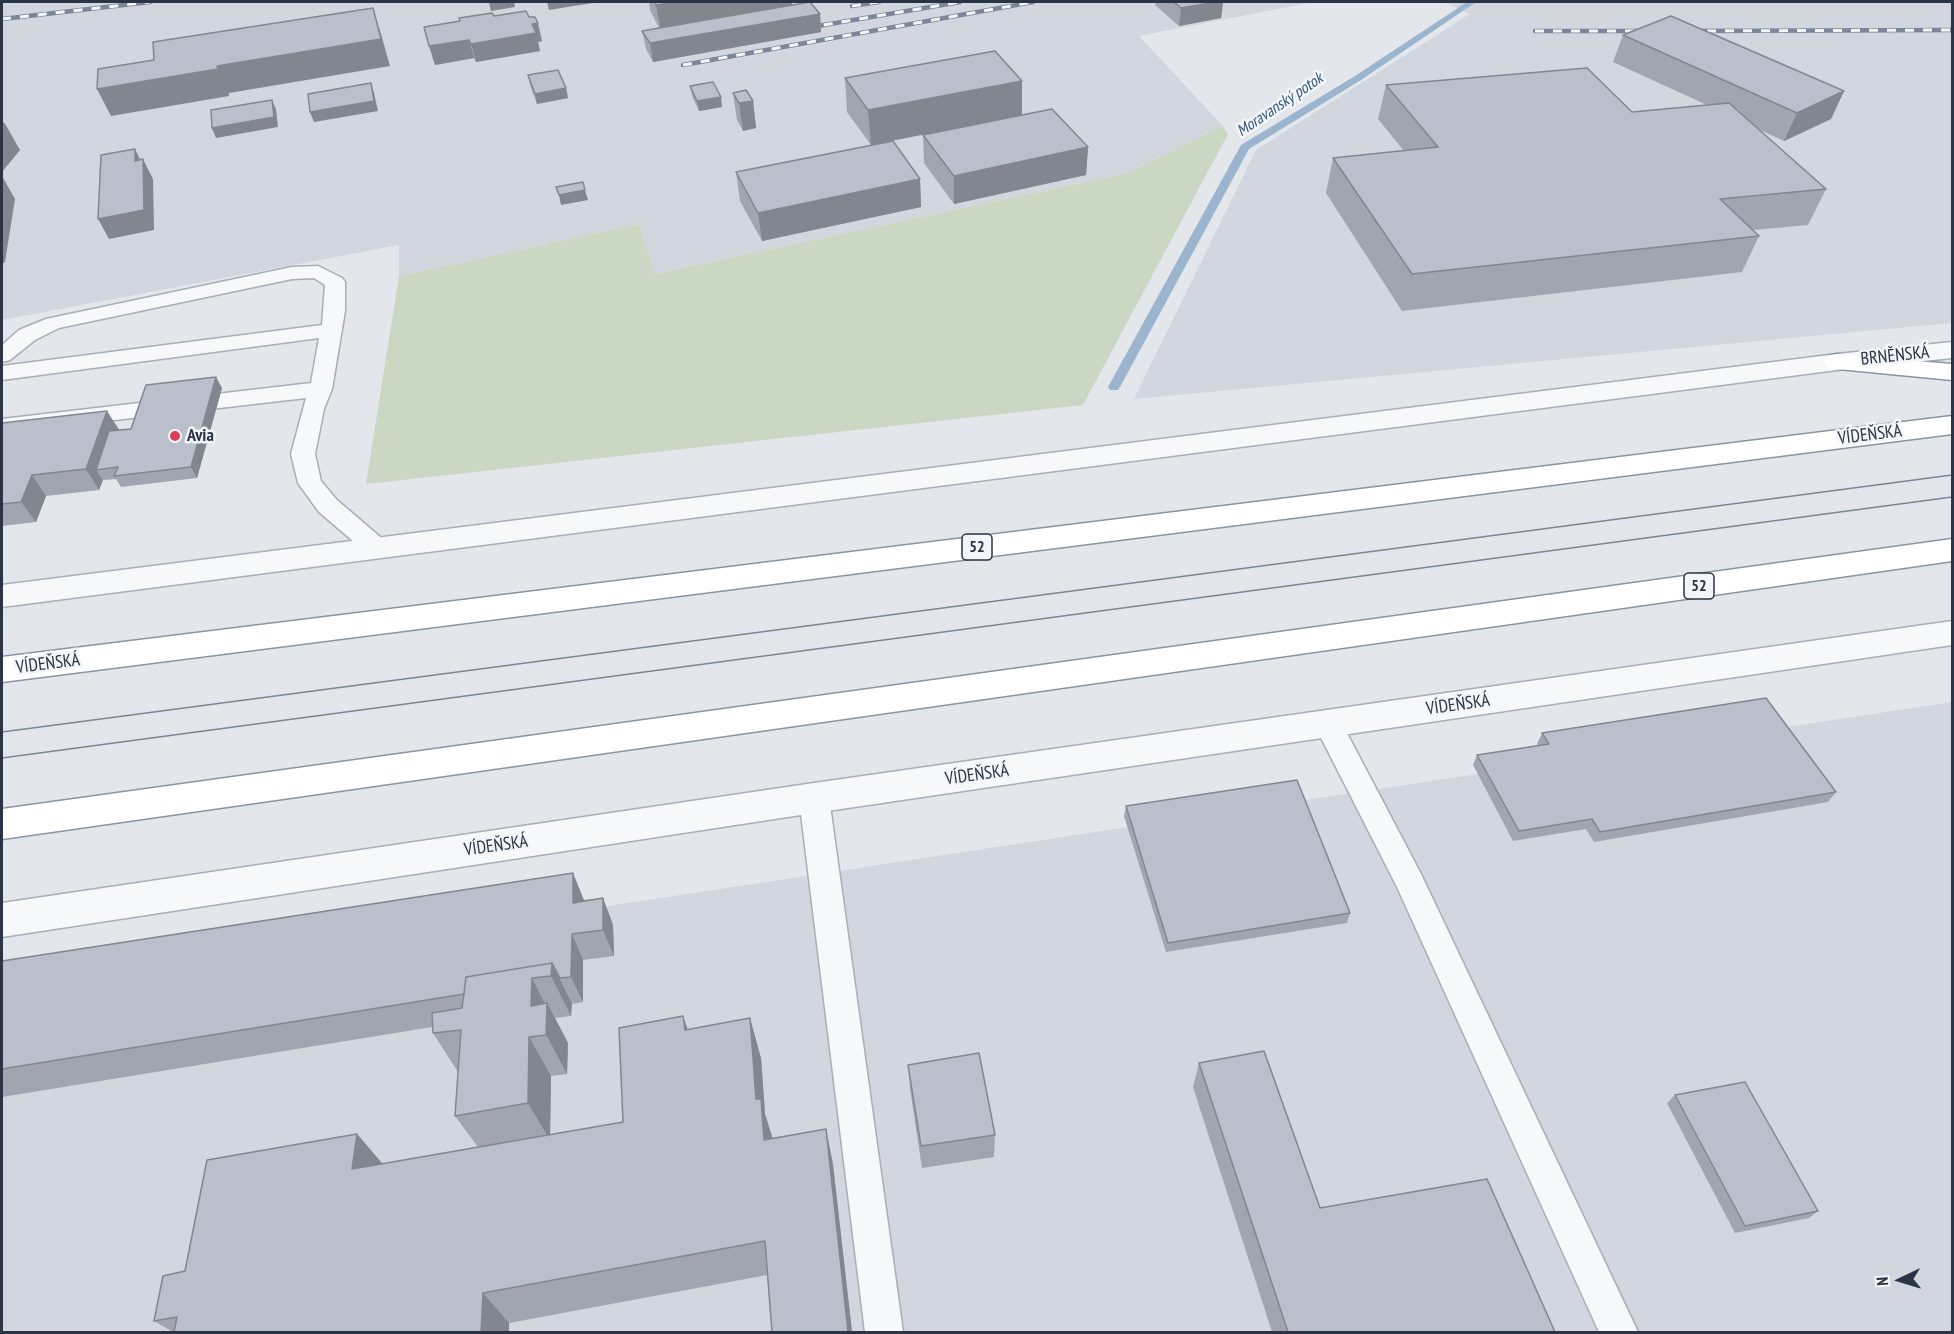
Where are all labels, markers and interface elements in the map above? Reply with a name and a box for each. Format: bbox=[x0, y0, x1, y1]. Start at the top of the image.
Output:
water label: Moravanský potok bbox=[1233, 69, 1327, 141]
street label: BRNĚNSKÁ bbox=[1860, 342, 1930, 370]
street label: VÍDEŇSKÁ bbox=[1837, 420, 1903, 450]
place label: Avia bbox=[187, 425, 214, 447]
marker: Avia bbox=[168, 429, 182, 443]
road number: 52 bbox=[962, 534, 992, 560]
road number: 52 bbox=[1684, 573, 1714, 599]
street label: VÍDEŇSKÁ bbox=[15, 649, 81, 679]
street label: VÍDEŇSKÁ bbox=[1425, 690, 1491, 720]
street label: VÍDEŇSKÁ bbox=[944, 760, 1010, 790]
street label: VÍDEŇSKÁ bbox=[463, 831, 529, 861]
north arrow bbox=[1870, 1250, 1930, 1310]
text: N bbox=[1872, 1276, 1892, 1286]

